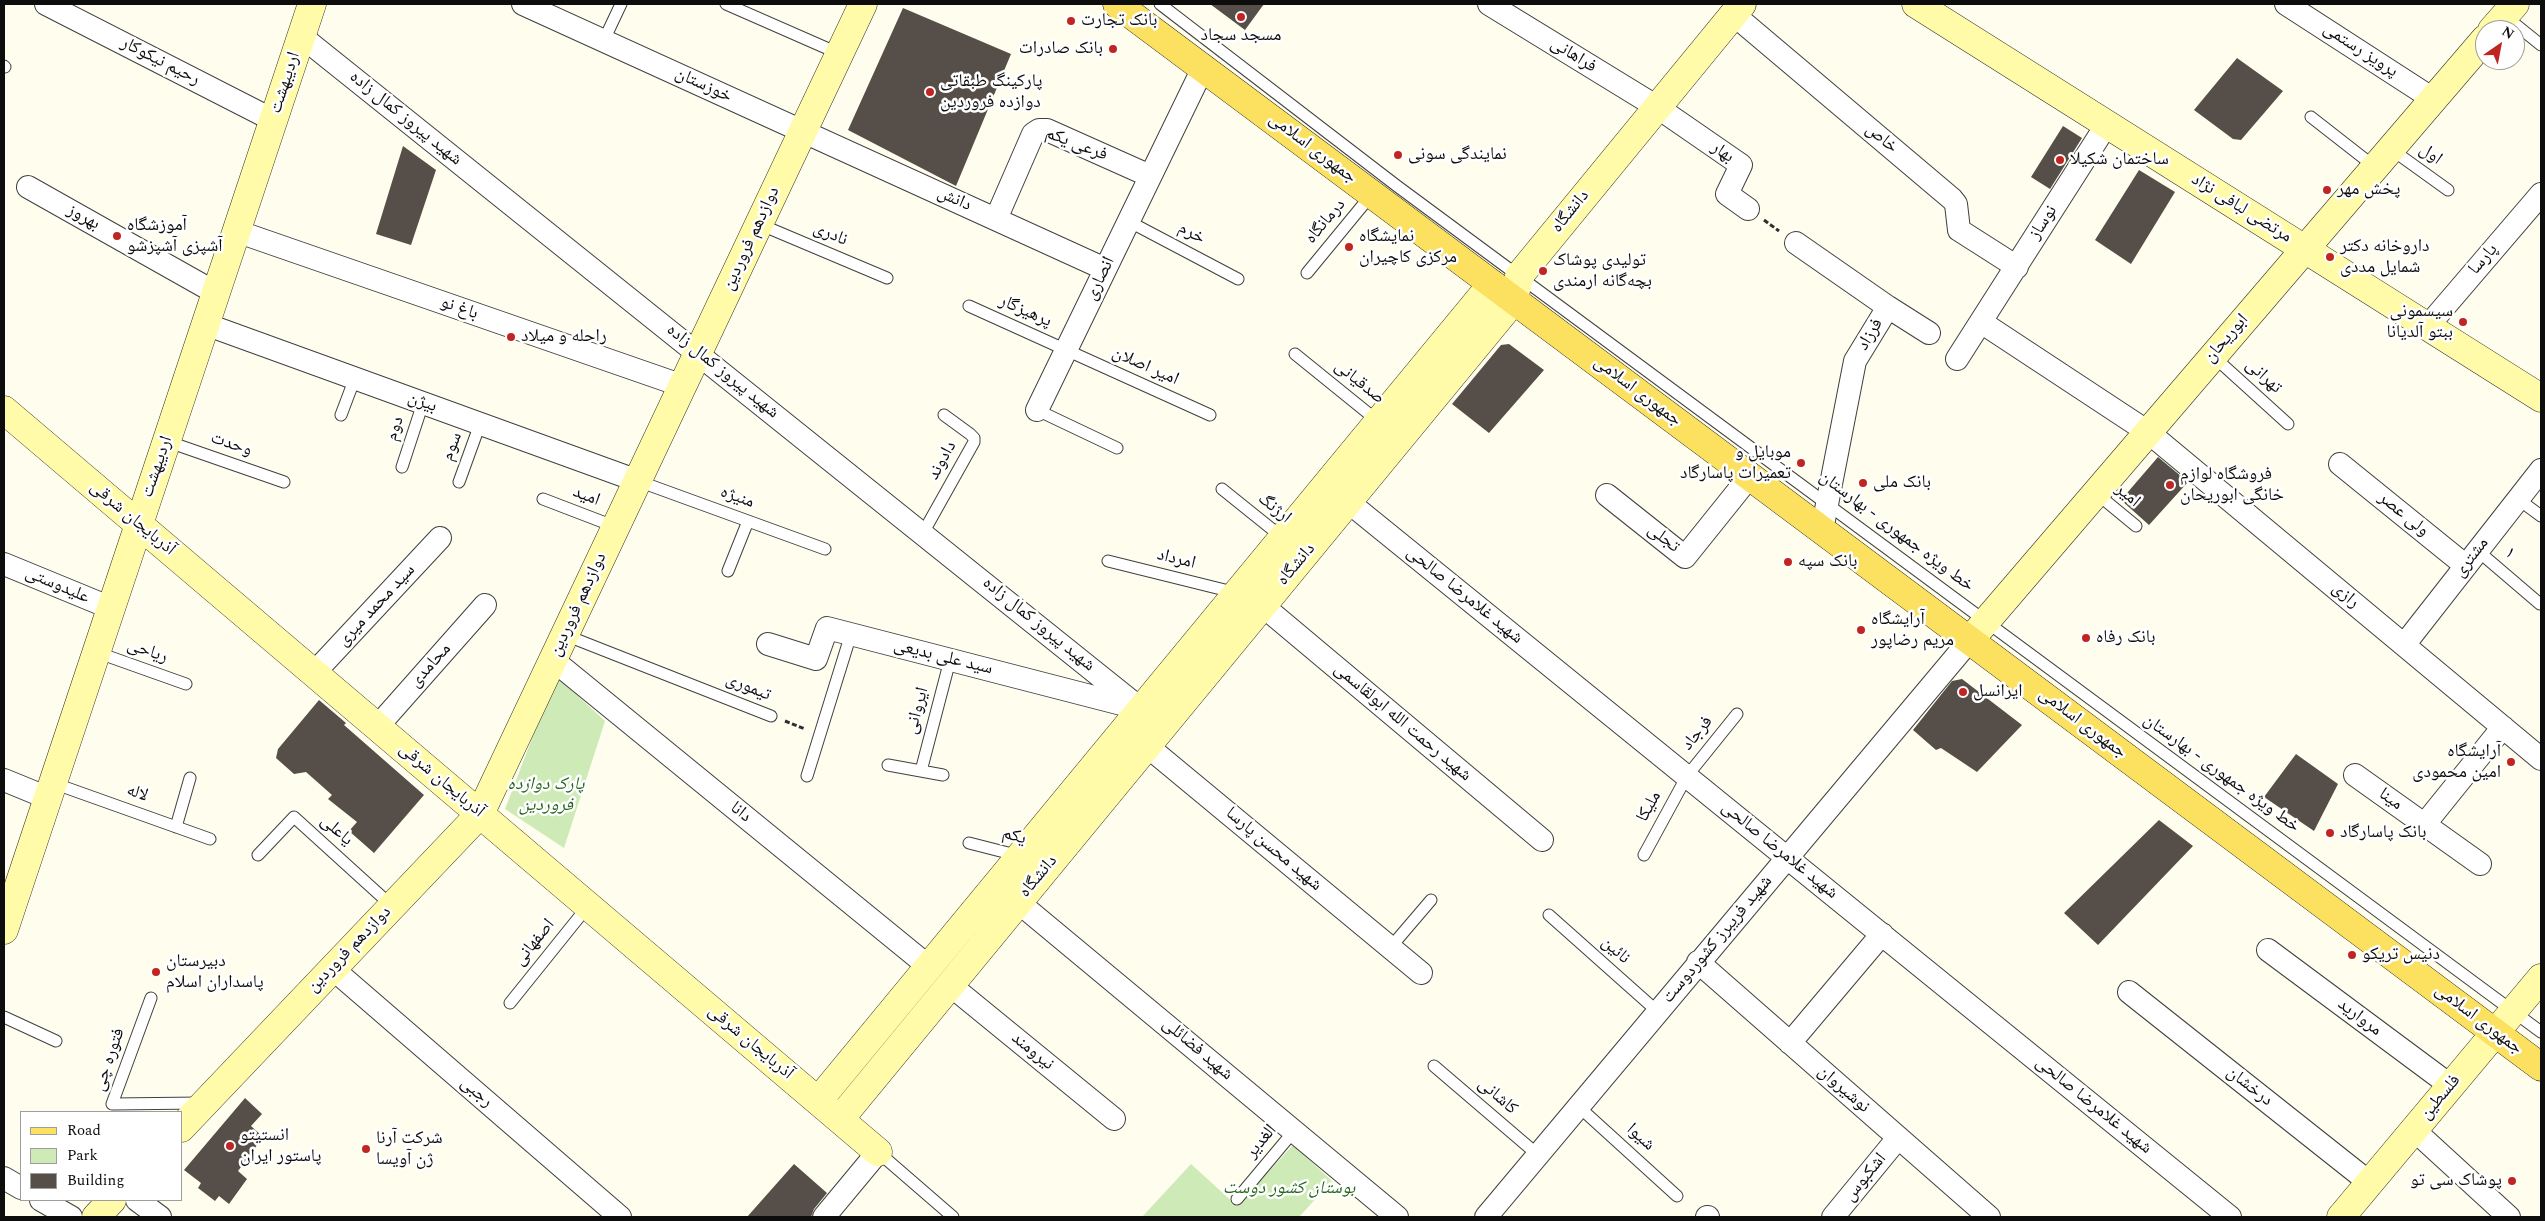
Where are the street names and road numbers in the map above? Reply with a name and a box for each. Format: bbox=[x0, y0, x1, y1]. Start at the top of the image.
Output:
street label: پرویز رستمی bbox=[2319, 19, 2401, 83]
street label: رحیم نیکوکار bbox=[117, 33, 203, 91]
street label: فراهانی bbox=[1546, 34, 1600, 78]
street label: اردیبهشت bbox=[266, 49, 306, 117]
street label: خوزستان bbox=[671, 63, 735, 109]
street label: شهید پیروز کمال زاده bbox=[344, 67, 466, 171]
street label: جمهوری اسلامی bbox=[1264, 109, 1360, 189]
street label: خاص bbox=[1860, 119, 1902, 159]
street label: فرعی یکم bbox=[1042, 123, 1110, 167]
street label: بهار bbox=[1706, 137, 1738, 169]
street label: اول bbox=[2414, 139, 2446, 171]
street label: مرتضی لبافی نژاد bbox=[2187, 169, 2295, 249]
street label: دانش bbox=[934, 183, 974, 217]
street label: دوازدهم فروردین bbox=[719, 184, 785, 294]
street label: دانشگاه bbox=[1547, 186, 1595, 238]
street label: درمانگاه bbox=[1301, 195, 1351, 249]
street label: بهروز bbox=[63, 200, 103, 236]
street label: نوساز bbox=[2025, 202, 2063, 244]
street label: نادری bbox=[810, 218, 850, 252]
street label: خرم bbox=[1174, 218, 1208, 250]
street label: پارسا bbox=[2465, 240, 2503, 280]
street label: انصاری bbox=[1081, 254, 1121, 304]
street label: پرهیزگار bbox=[995, 291, 1055, 333]
street label: باغ نو bbox=[437, 293, 481, 325]
street label: ابوریحان bbox=[2200, 310, 2254, 368]
street label: فرزاد bbox=[1853, 315, 1889, 355]
street label: شهید پیروز کمال زاده bbox=[661, 320, 783, 424]
street label: امیر اصلان bbox=[1108, 343, 1182, 391]
street label: جمهوری اسلامی bbox=[1589, 352, 1685, 432]
street label: تهرانی bbox=[2240, 355, 2286, 399]
street label: صدقیانی bbox=[1329, 356, 1389, 410]
street label: بیژن bbox=[405, 388, 439, 418]
street label: دوم bbox=[382, 414, 410, 444]
street label: وحدت bbox=[207, 428, 255, 462]
street label: سوم bbox=[438, 430, 468, 464]
street label: اردیبهشت bbox=[137, 433, 179, 501]
street label: دادوند bbox=[924, 438, 962, 484]
street label: خط ویژه جمهوری - بهارستان bbox=[1814, 467, 1978, 597]
street label: آذربایجان شرقی bbox=[85, 477, 179, 561]
street label: امیر bbox=[2110, 479, 2144, 513]
street label: امید bbox=[569, 482, 603, 512]
street label: منیژه bbox=[717, 482, 757, 514]
street label: ولی عصر bbox=[2373, 488, 2433, 542]
street label: ارژنگ bbox=[1253, 489, 1295, 529]
street label: تجلی bbox=[1643, 520, 1683, 558]
street label: مشتری bbox=[2450, 534, 2494, 582]
street label: دانشگاه bbox=[1273, 539, 1321, 591]
street label: شهید غلامرضا صالحی bbox=[1401, 542, 1527, 650]
street label: ۱ bbox=[2499, 543, 2519, 565]
street label: امرداد bbox=[1154, 545, 1198, 575]
street label: دوازدهم فروردین bbox=[546, 550, 612, 660]
street label: سید محمد میری bbox=[333, 560, 421, 652]
street label: علیدوستی bbox=[22, 563, 92, 609]
street label: شهید پیروز کمال زاده bbox=[977, 573, 1099, 677]
street label: رازی bbox=[2327, 578, 2363, 614]
street label: ریاحی bbox=[124, 635, 170, 669]
street label: سید علی بدیعی bbox=[891, 635, 995, 681]
street label: محامدی bbox=[405, 639, 457, 693]
street label: شهید رحمت الله ابولقاسمی bbox=[1329, 659, 1475, 787]
street label: تیموری bbox=[722, 669, 774, 707]
street label: جمهوری اسلامی bbox=[2034, 684, 2130, 764]
street label: ایروانی bbox=[901, 685, 935, 737]
street label: خط ویژه جمهوری - بهارستان bbox=[2138, 710, 2304, 838]
street label: فرجاد bbox=[1678, 712, 1718, 756]
street label: آذربایجان شرقی bbox=[394, 739, 488, 823]
street label: لاله bbox=[123, 780, 151, 808]
street label: مینا bbox=[2374, 784, 2406, 816]
street label: ملیکا bbox=[1633, 788, 1667, 826]
street label: شهید غلامرضا صالحی bbox=[1716, 797, 1842, 905]
street label: دانا bbox=[725, 798, 755, 828]
street label: شهید محسن پارسا bbox=[1220, 803, 1326, 897]
street label: یاعلی bbox=[315, 811, 357, 851]
street label: یکم bbox=[1000, 823, 1028, 851]
street label: دانشگاه bbox=[1015, 851, 1063, 903]
street label: شهید فریبرز کشوردوست bbox=[1658, 872, 1778, 1008]
street label: دوازدهم فروردین bbox=[303, 902, 397, 998]
street label: اصفهانی bbox=[510, 915, 560, 971]
street label: نائین bbox=[1596, 932, 1634, 970]
street label: جمهوری اسلامی bbox=[2430, 980, 2526, 1060]
street label: مروارید bbox=[2333, 994, 2385, 1042]
street label: آذربایجان شرقی bbox=[703, 1001, 797, 1085]
street label: شهید فضائلی bbox=[1157, 1014, 1237, 1086]
street label: فتوره چی bbox=[89, 1026, 131, 1094]
street label: نیرومند bbox=[1006, 1028, 1058, 1076]
street label: شهید غلامرضا صالحی bbox=[2030, 1052, 2156, 1160]
street label: نوشیروان bbox=[1812, 1061, 1874, 1119]
street label: درخشان bbox=[2222, 1062, 2276, 1112]
street label: فلسطین bbox=[2416, 1071, 2466, 1125]
street label: رجبی bbox=[455, 1073, 497, 1113]
street label: کاشانی bbox=[1473, 1074, 1521, 1120]
street label: شیوا bbox=[1621, 1120, 1659, 1156]
street label: الغدیر bbox=[1242, 1121, 1282, 1163]
street label: اشکبوس bbox=[1840, 1149, 1892, 1207]

